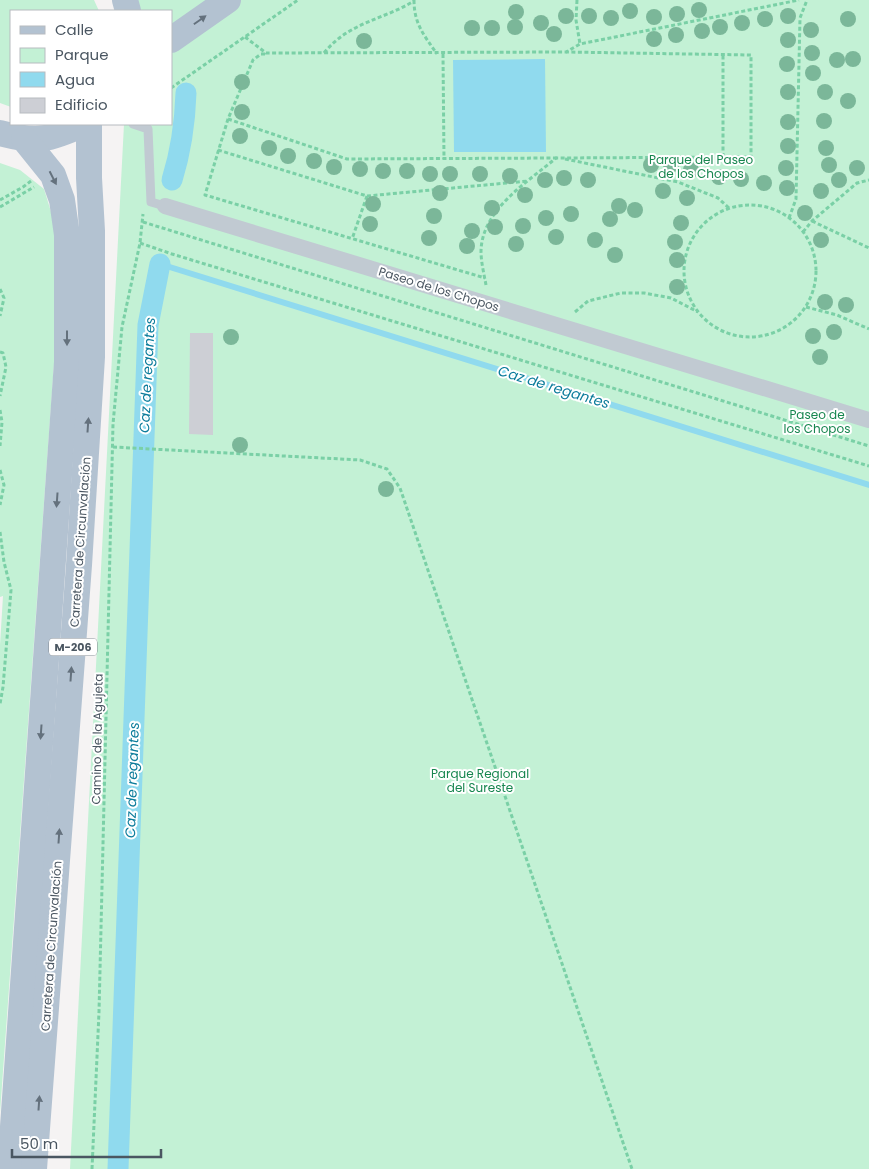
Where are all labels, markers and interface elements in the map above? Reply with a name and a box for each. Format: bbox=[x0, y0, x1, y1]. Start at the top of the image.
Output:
legend bbox=[10, 10, 172, 125]
one-way arrow bbox=[193, 15, 207, 25]
text: Calle bbox=[55, 19, 93, 40]
text: Parque bbox=[55, 44, 108, 65]
text: Agua bbox=[55, 69, 95, 90]
text: Edificio bbox=[55, 94, 108, 115]
park label: Parque del Paseo de los Chopos bbox=[649, 151, 753, 182]
one-way arrow bbox=[49, 171, 57, 185]
street label: Paseo de los Chopos bbox=[377, 263, 501, 315]
water label: Caz de regantes bbox=[134, 317, 160, 433]
one-way arrow bbox=[63, 330, 71, 346]
water label: Caz de regantes bbox=[496, 360, 612, 414]
park label: Paseo de los Chopos bbox=[784, 406, 850, 437]
one-way arrow bbox=[84, 416, 92, 432]
street label: Carretera de Circunvalación bbox=[66, 456, 94, 628]
one-way arrow bbox=[53, 492, 61, 508]
road number: M-206 bbox=[49, 638, 97, 656]
one-way arrow bbox=[67, 666, 75, 682]
street label: Camino de la Agujeta bbox=[87, 673, 107, 805]
water label: Caz de regantes bbox=[120, 722, 144, 838]
one-way arrow bbox=[36, 724, 44, 740]
park label: Parque Regional del Sureste bbox=[431, 765, 529, 796]
one-way arrow bbox=[55, 828, 63, 844]
street label: Carretera de Circunvalación bbox=[37, 860, 65, 1032]
one-way arrow bbox=[36, 1095, 44, 1111]
scale bar bbox=[12, 1126, 161, 1158]
text: 50 m bbox=[20, 1133, 58, 1154]

